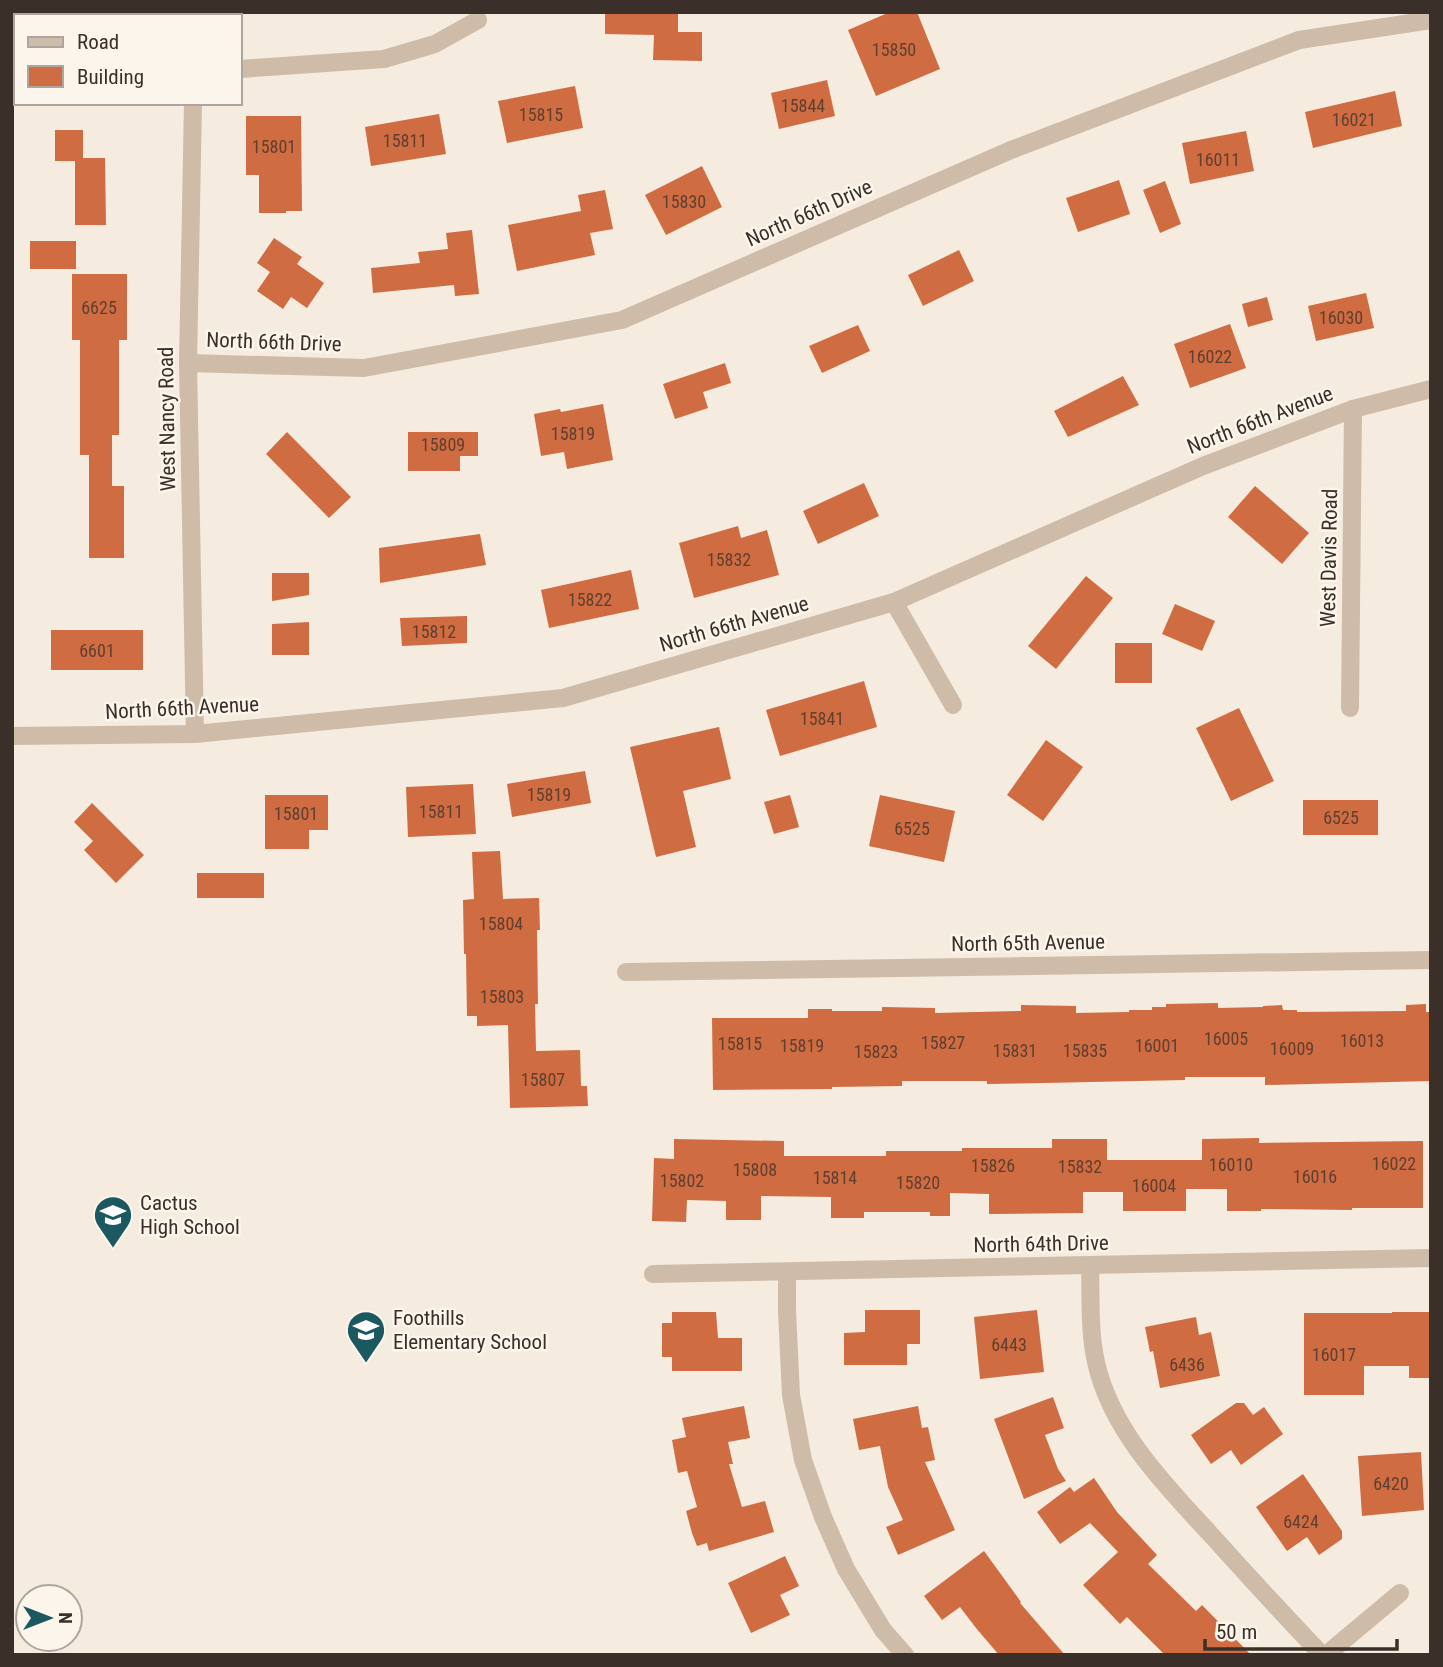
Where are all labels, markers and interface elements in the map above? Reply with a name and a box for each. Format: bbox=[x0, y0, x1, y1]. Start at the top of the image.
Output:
legend bbox=[14, 14, 242, 105]
text: Road bbox=[77, 30, 119, 54]
house number: 15850 bbox=[872, 39, 916, 60]
text: Building bbox=[77, 65, 144, 89]
house number: 15844 bbox=[781, 95, 825, 116]
house number: 15815 bbox=[519, 104, 563, 125]
house number: 16021 bbox=[1332, 109, 1376, 130]
house number: 15811 bbox=[383, 130, 427, 151]
house number: 15801 bbox=[252, 136, 296, 157]
house number: 16011 bbox=[1196, 149, 1240, 170]
street label: North 66th Drive bbox=[742, 174, 876, 252]
house number: 15830 bbox=[662, 191, 706, 212]
house number: 6625 bbox=[81, 297, 117, 318]
house number: 16030 bbox=[1319, 307, 1363, 328]
street label: North 66th Drive bbox=[206, 328, 342, 356]
street label: West Nancy Road bbox=[154, 346, 180, 492]
house number: 16022 bbox=[1188, 346, 1232, 367]
street label: North 66th Avenue bbox=[1184, 381, 1336, 459]
house number: 15819 bbox=[551, 423, 595, 444]
house number: 15809 bbox=[421, 434, 465, 455]
street label: West Davis Road bbox=[1316, 489, 1342, 627]
house number: 15832 bbox=[707, 549, 751, 570]
house number: 15822 bbox=[568, 589, 612, 610]
street label: North 66th Avenue bbox=[657, 591, 811, 657]
house number: 15812 bbox=[412, 621, 456, 642]
house number: 6601 bbox=[79, 640, 115, 661]
street label: North 66th Avenue bbox=[104, 692, 260, 724]
house number: 15841 bbox=[800, 708, 844, 729]
house number: 15819 bbox=[527, 784, 571, 805]
house number: 15811 bbox=[419, 801, 463, 822]
house number: 15801 bbox=[274, 803, 318, 824]
house number: 6525 bbox=[1323, 807, 1359, 828]
house number: 6525 bbox=[894, 818, 930, 839]
house number: 15804 bbox=[479, 913, 523, 934]
street label: North 65th Avenue bbox=[951, 930, 1105, 956]
house number: 15803 bbox=[480, 986, 524, 1007]
house number: 16005 bbox=[1204, 1028, 1248, 1049]
house number: 16013 bbox=[1340, 1030, 1384, 1051]
house number: 15827 bbox=[921, 1032, 965, 1053]
house number: 15815 bbox=[718, 1033, 762, 1054]
house number: 15819 bbox=[780, 1035, 824, 1056]
house number: 16001 bbox=[1135, 1035, 1179, 1056]
house number: 16009 bbox=[1270, 1038, 1314, 1059]
house number: 15831 bbox=[993, 1040, 1037, 1061]
house number: 15835 bbox=[1063, 1040, 1107, 1061]
house number: 15823 bbox=[854, 1041, 898, 1062]
house number: 15807 bbox=[521, 1069, 565, 1090]
house number: 16022 bbox=[1372, 1153, 1416, 1174]
house number: 16010 bbox=[1209, 1154, 1253, 1175]
house number: 15826 bbox=[971, 1155, 1015, 1176]
house number: 15832 bbox=[1058, 1156, 1102, 1177]
house number: 15808 bbox=[733, 1159, 777, 1180]
house number: 16016 bbox=[1293, 1166, 1337, 1187]
house number: 15814 bbox=[813, 1167, 857, 1188]
house number: 15802 bbox=[660, 1170, 704, 1191]
house number: 15820 bbox=[896, 1172, 940, 1193]
house number: 16004 bbox=[1132, 1175, 1176, 1196]
place label: Cactus High School bbox=[140, 1191, 240, 1239]
school or university icon: Cactus High School bbox=[92, 1194, 134, 1249]
street label: North 64th Drive bbox=[973, 1231, 1109, 1257]
place label: Foothills Elementary School bbox=[393, 1306, 547, 1354]
school or university icon: Foothills Elementary School bbox=[345, 1309, 387, 1364]
house number: 6443 bbox=[991, 1334, 1027, 1355]
house number: 16017 bbox=[1312, 1344, 1356, 1365]
house number: 6436 bbox=[1169, 1354, 1205, 1375]
house number: 6420 bbox=[1373, 1473, 1409, 1494]
house number: 6424 bbox=[1283, 1511, 1319, 1532]
north arrow bbox=[14, 1583, 84, 1653]
scale bar bbox=[1205, 1608, 1398, 1652]
text: N bbox=[54, 1612, 77, 1624]
text: 50 m bbox=[1216, 1620, 1257, 1644]

